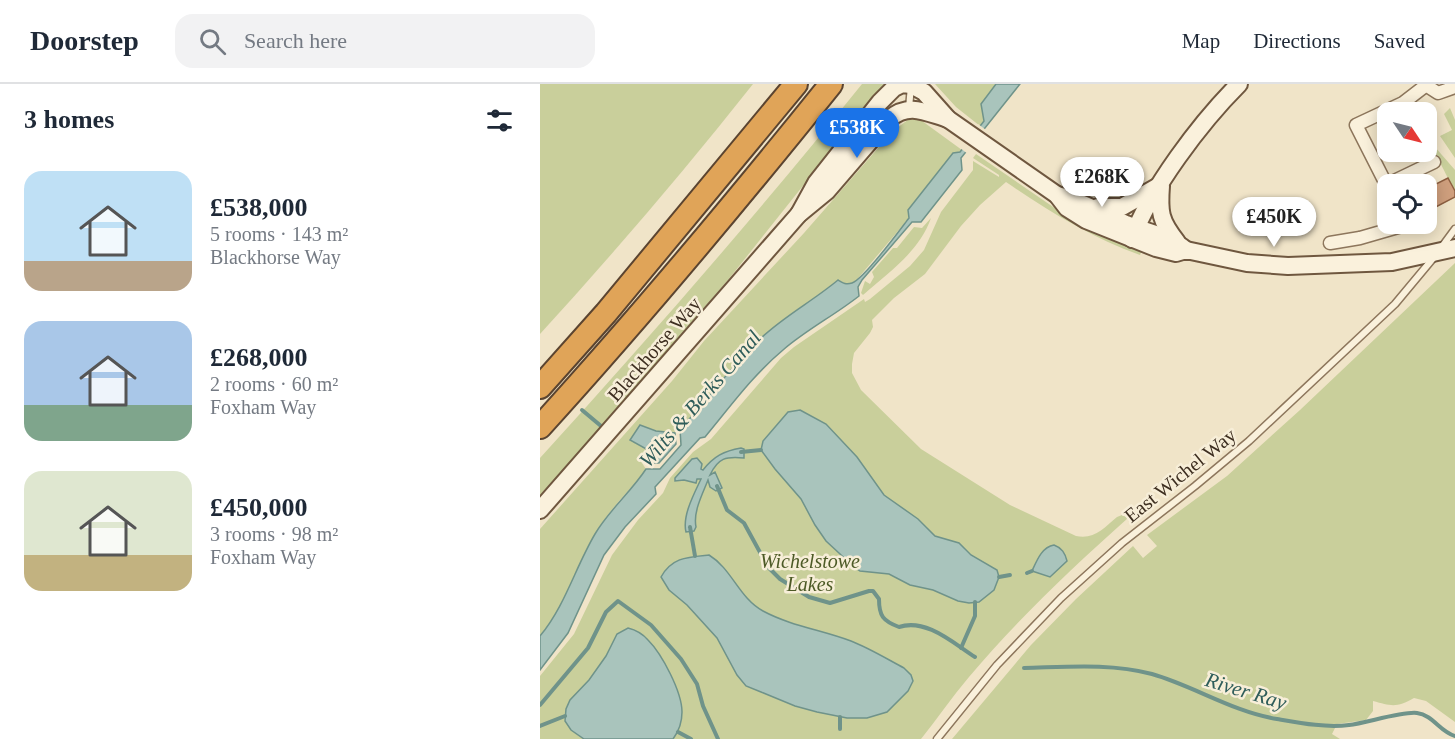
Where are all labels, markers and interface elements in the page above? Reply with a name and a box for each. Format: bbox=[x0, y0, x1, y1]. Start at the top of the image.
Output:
search box bbox=[175, 14, 595, 68]
text: Doorstep bbox=[30, 25, 139, 56]
icon: search bbox=[196, 25, 229, 58]
text: Search here bbox=[244, 28, 347, 53]
text: Map bbox=[1182, 29, 1220, 53]
text: Directions bbox=[1253, 29, 1341, 53]
text: Saved bbox=[1374, 29, 1425, 53]
north arrow bbox=[1377, 102, 1437, 162]
map controls bbox=[1377, 102, 1437, 234]
icon: filters bbox=[483, 104, 516, 137]
text: 3 homes bbox=[24, 105, 114, 134]
pin: £538K bbox=[815, 108, 899, 159]
text: £538K bbox=[829, 116, 885, 138]
pin: £268K bbox=[1060, 157, 1144, 208]
text: £268K bbox=[1074, 165, 1130, 187]
button: locate bbox=[1377, 174, 1437, 234]
text: £538,000 bbox=[210, 193, 308, 222]
icon: home bbox=[72, 195, 144, 267]
pin: £450K bbox=[1232, 197, 1316, 248]
text: £450K bbox=[1246, 205, 1302, 227]
text: 5 rooms · 143 m² bbox=[210, 223, 348, 245]
text: Blackhorse Way bbox=[210, 246, 341, 268]
street label: Blackhorse Way bbox=[603, 292, 706, 406]
water label: Wilts & Berks Canal bbox=[634, 326, 766, 472]
text: £268,000 bbox=[210, 343, 308, 372]
icon: home bbox=[72, 345, 144, 417]
text: 2 rooms · 60 m² bbox=[210, 373, 338, 395]
text: Foxham Way bbox=[210, 396, 316, 418]
street label: East Wichel Way bbox=[1120, 423, 1241, 527]
text: £450,000 bbox=[210, 493, 308, 522]
icon: home bbox=[72, 495, 144, 567]
text: 3 rooms · 98 m² bbox=[210, 523, 338, 545]
text: Foxham Way bbox=[210, 546, 316, 568]
park label: Wichelstowe Lakes bbox=[760, 550, 860, 595]
water label: River Ray bbox=[1202, 667, 1290, 715]

